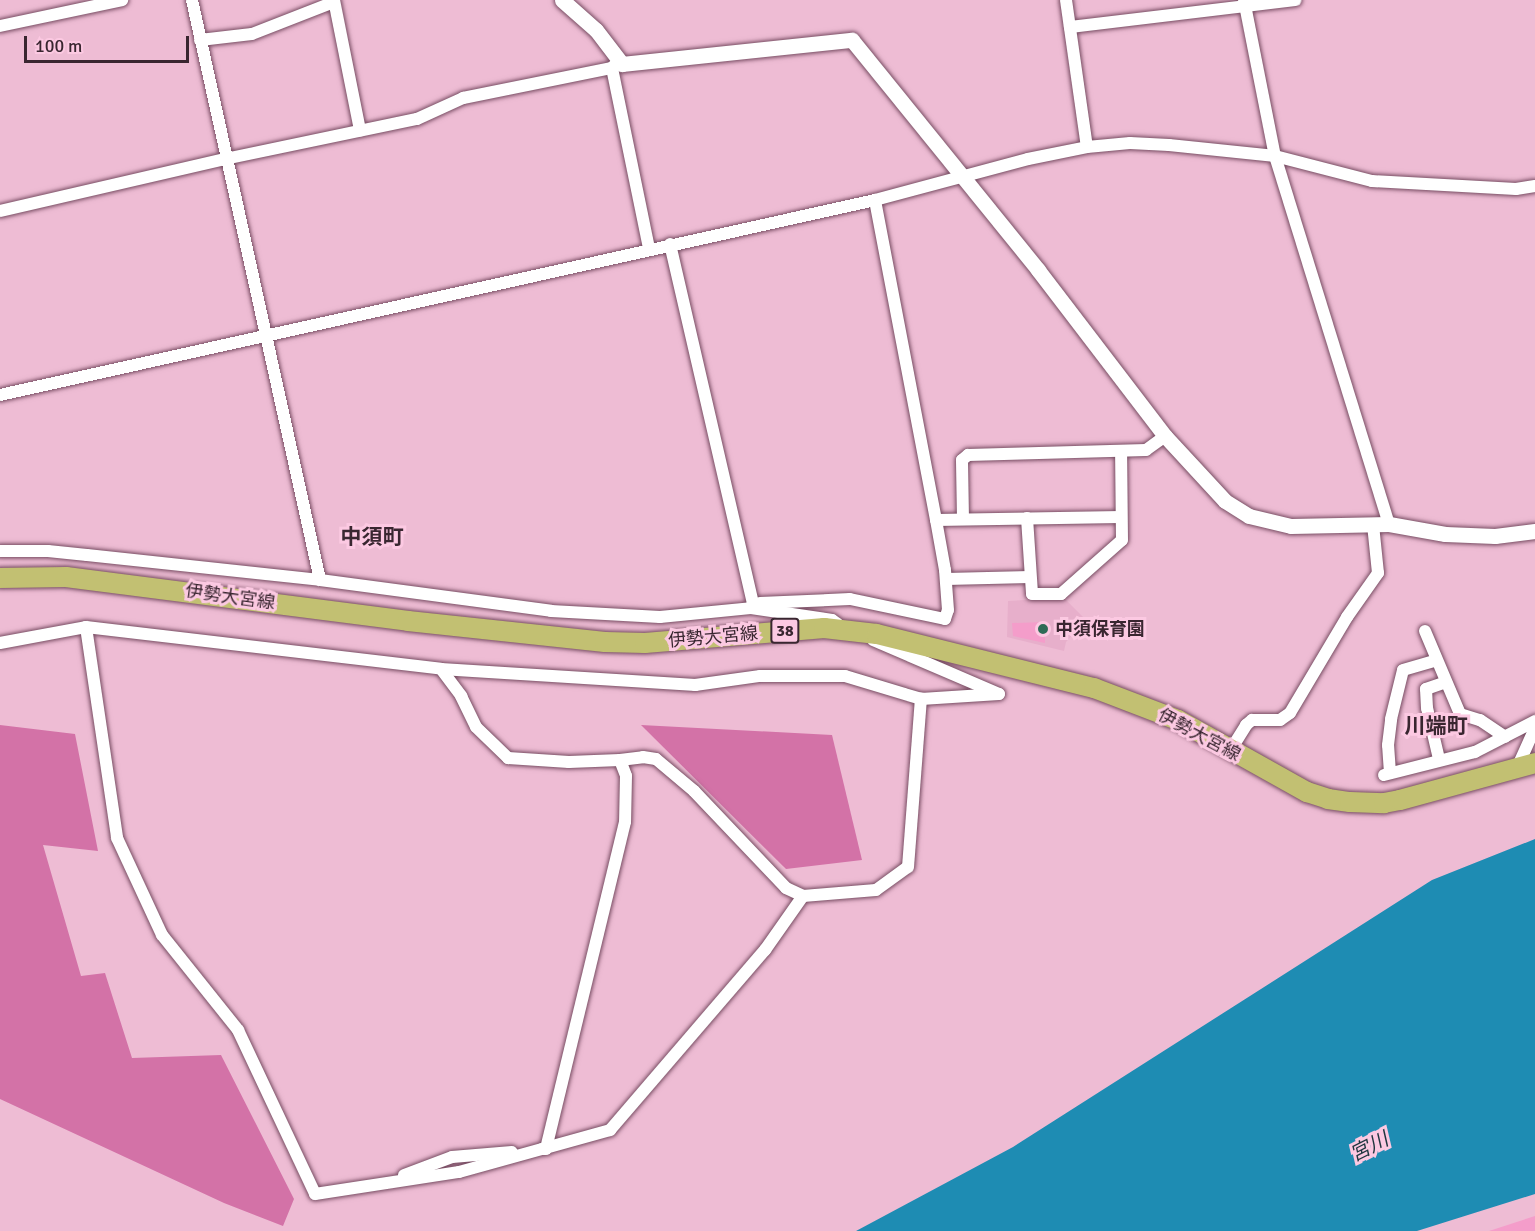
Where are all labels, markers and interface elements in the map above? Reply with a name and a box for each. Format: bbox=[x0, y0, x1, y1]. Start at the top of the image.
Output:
scale bar bbox=[27, 24, 192, 62]
text: 100 m bbox=[35, 35, 82, 57]
district label: 中須町 bbox=[341, 524, 403, 550]
street label: 伊勢大宮線 bbox=[184, 580, 276, 614]
road number: 38 bbox=[770, 618, 800, 644]
place label: 中須保育園 bbox=[1055, 618, 1145, 640]
street label: 伊勢大宮線 bbox=[667, 622, 759, 652]
marker: 中須保育園 bbox=[1036, 622, 1050, 636]
street label: 伊勢大宮線 bbox=[1154, 704, 1244, 766]
district label: 川端町 bbox=[1405, 713, 1467, 739]
water label: 宮川 bbox=[1346, 1127, 1392, 1167]

